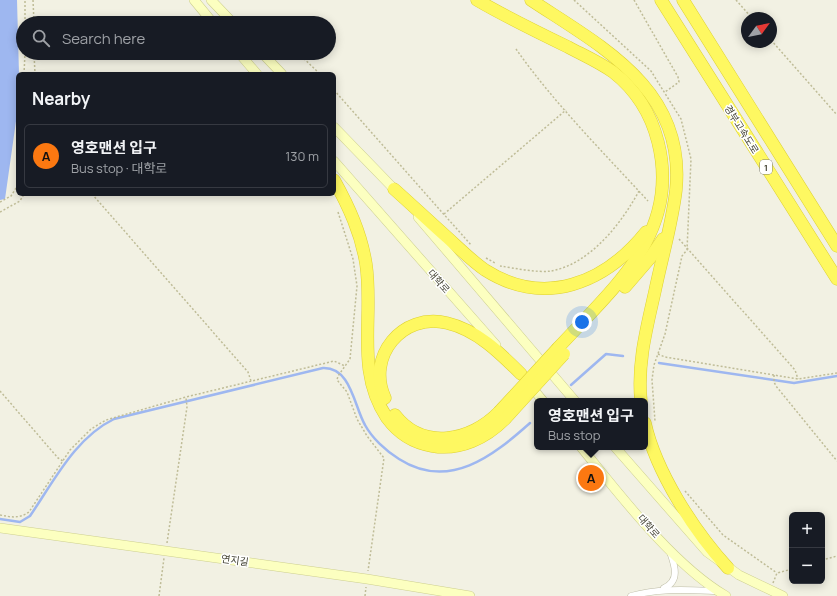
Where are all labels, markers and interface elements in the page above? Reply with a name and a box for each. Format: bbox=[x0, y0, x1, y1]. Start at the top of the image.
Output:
north arrow bbox=[741, 12, 777, 48]
search box bbox=[16, 16, 336, 60]
icon: search bbox=[30, 27, 52, 49]
text: Search here bbox=[62, 28, 145, 49]
text: Nearby bbox=[32, 87, 90, 110]
street label: 경부고속도로 bbox=[721, 102, 763, 156]
text: 영호맨션 입구 bbox=[71, 137, 157, 158]
text: A bbox=[42, 147, 50, 165]
text: 130 m bbox=[285, 147, 319, 165]
text: Bus stop · 대학로 bbox=[71, 159, 167, 177]
road number: 1 bbox=[760, 160, 772, 174]
street label: 대학로 bbox=[425, 266, 453, 296]
your location bbox=[572, 312, 592, 332]
popup bbox=[534, 398, 648, 450]
text: 영호맨션 입구 bbox=[548, 405, 634, 426]
text: Bus stop bbox=[548, 426, 600, 444]
pin: A bbox=[578, 463, 604, 493]
street label: 대학로 bbox=[635, 511, 663, 541]
map controls bbox=[789, 512, 825, 584]
button: + bbox=[789, 512, 825, 548]
button: − bbox=[789, 548, 825, 584]
street label: 연지길 bbox=[220, 551, 250, 569]

